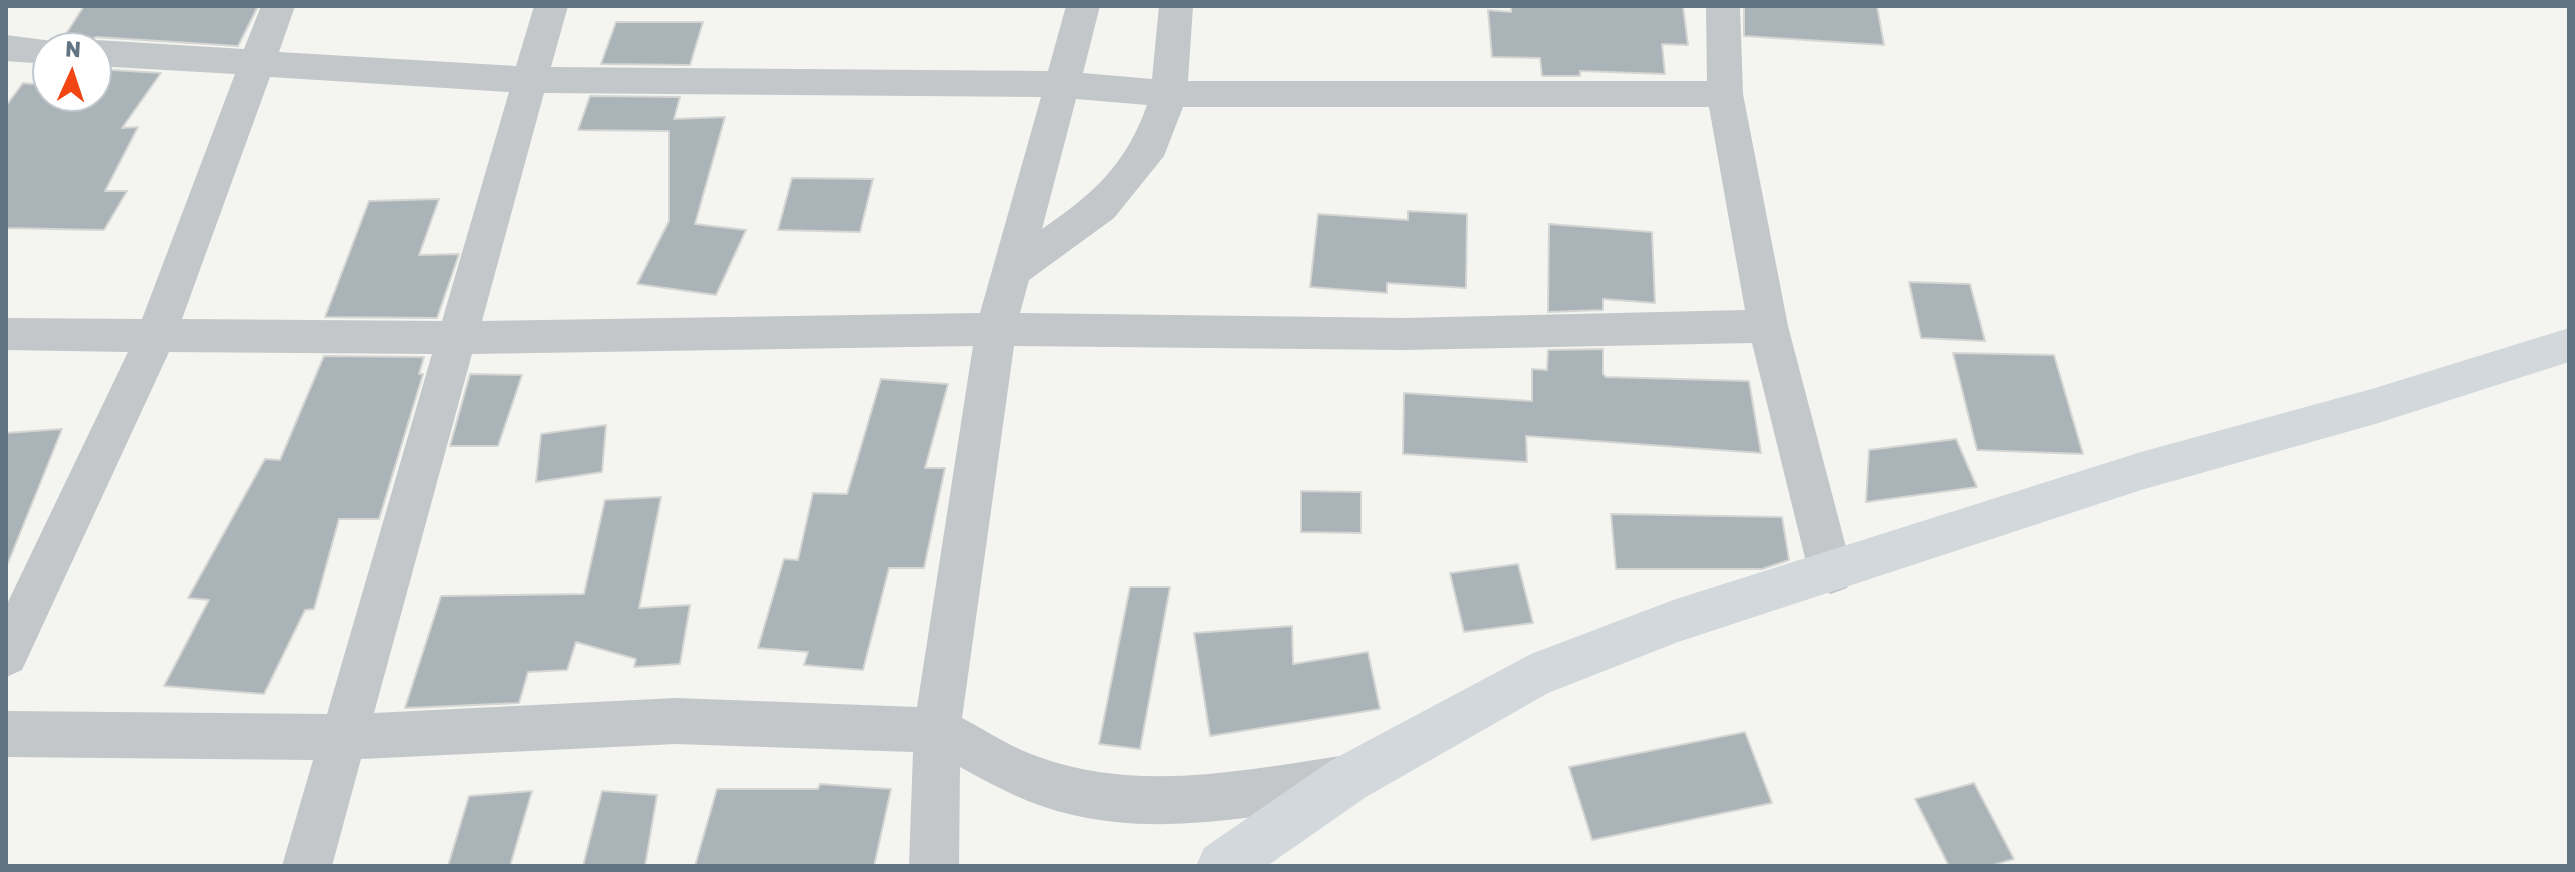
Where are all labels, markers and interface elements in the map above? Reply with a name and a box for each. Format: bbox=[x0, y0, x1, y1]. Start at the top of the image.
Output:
north arrow bbox=[32, 32, 112, 112]
text: N bbox=[65, 36, 82, 63]

